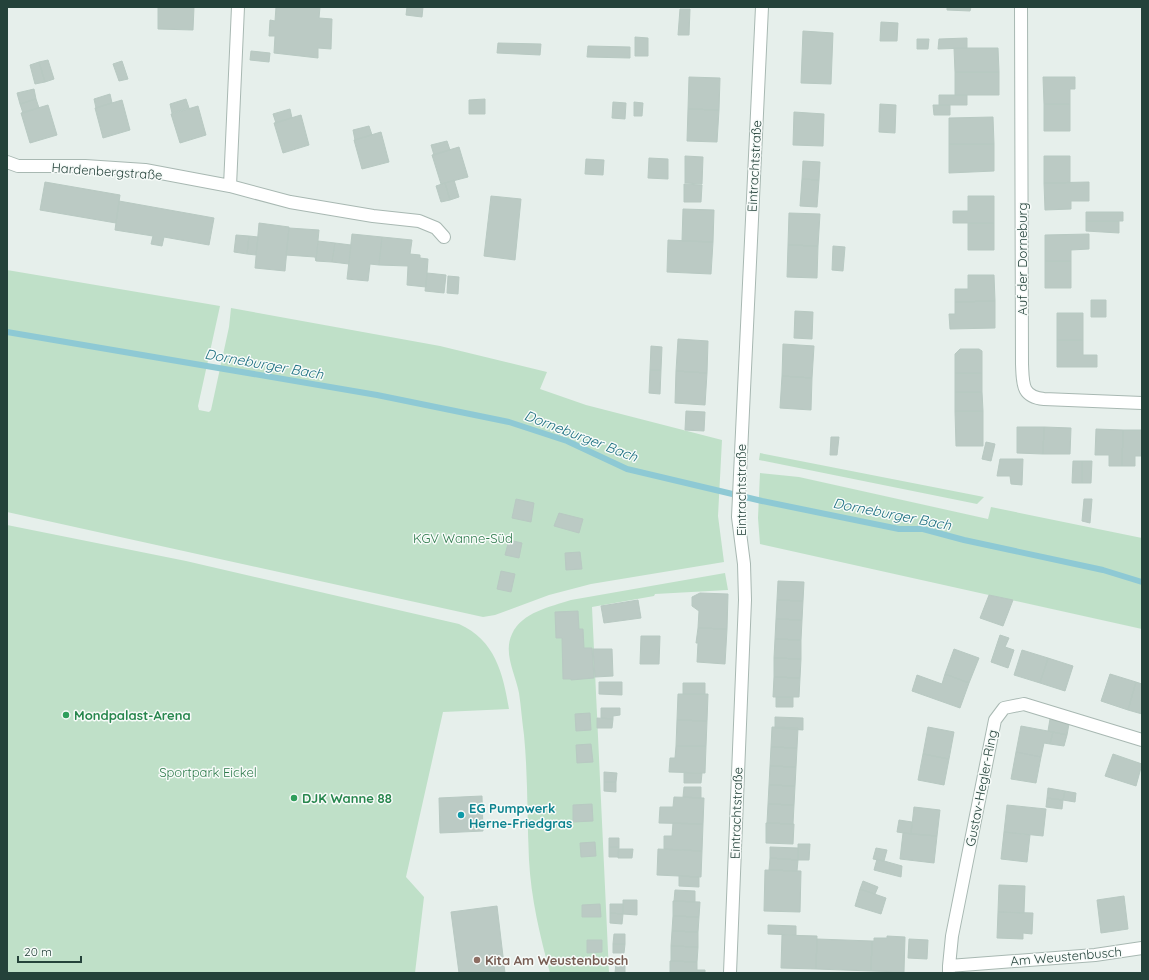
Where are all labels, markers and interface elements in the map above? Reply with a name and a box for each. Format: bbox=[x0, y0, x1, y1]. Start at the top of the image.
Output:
street label: Eintrachtstraße bbox=[744, 120, 764, 212]
street label: Hardenbergstraße bbox=[51, 159, 163, 183]
street label: Auf der Dorneburg bbox=[1014, 202, 1030, 316]
water label: Dorneburger Bach bbox=[203, 345, 326, 383]
water label: Dorneburger Bach bbox=[522, 406, 641, 466]
street label: Eintrachtstraße bbox=[733, 444, 749, 536]
water label: Dorneburger Bach bbox=[831, 494, 954, 534]
park label: KGV Wanne-Süd bbox=[413, 530, 513, 546]
place label: Mondpalast-Arena bbox=[74, 707, 191, 723]
marker: Mondpalast-Arena bbox=[61, 710, 71, 720]
street label: Gustav-Hegler-Ring bbox=[962, 728, 1000, 848]
park label: Sportpark Eickel bbox=[159, 764, 257, 780]
street label: Eintrachtstraße bbox=[726, 767, 746, 859]
place label: DJK Wanne 88 bbox=[302, 790, 392, 806]
marker: DJK Wanne 88 bbox=[289, 793, 299, 803]
place label: EG Pumpwerk Herne-Friedgras bbox=[469, 800, 572, 831]
marker: EG Pumpwerk Herne-Friedgras bbox=[456, 810, 466, 820]
scale bar bbox=[18, 938, 81, 964]
street label: Am Weustenbusch bbox=[1010, 943, 1122, 969]
text: 20 m bbox=[24, 944, 52, 959]
place label: Kita Am Weustenbusch bbox=[485, 952, 628, 968]
marker: Kita Am Weustenbusch bbox=[472, 955, 482, 965]

